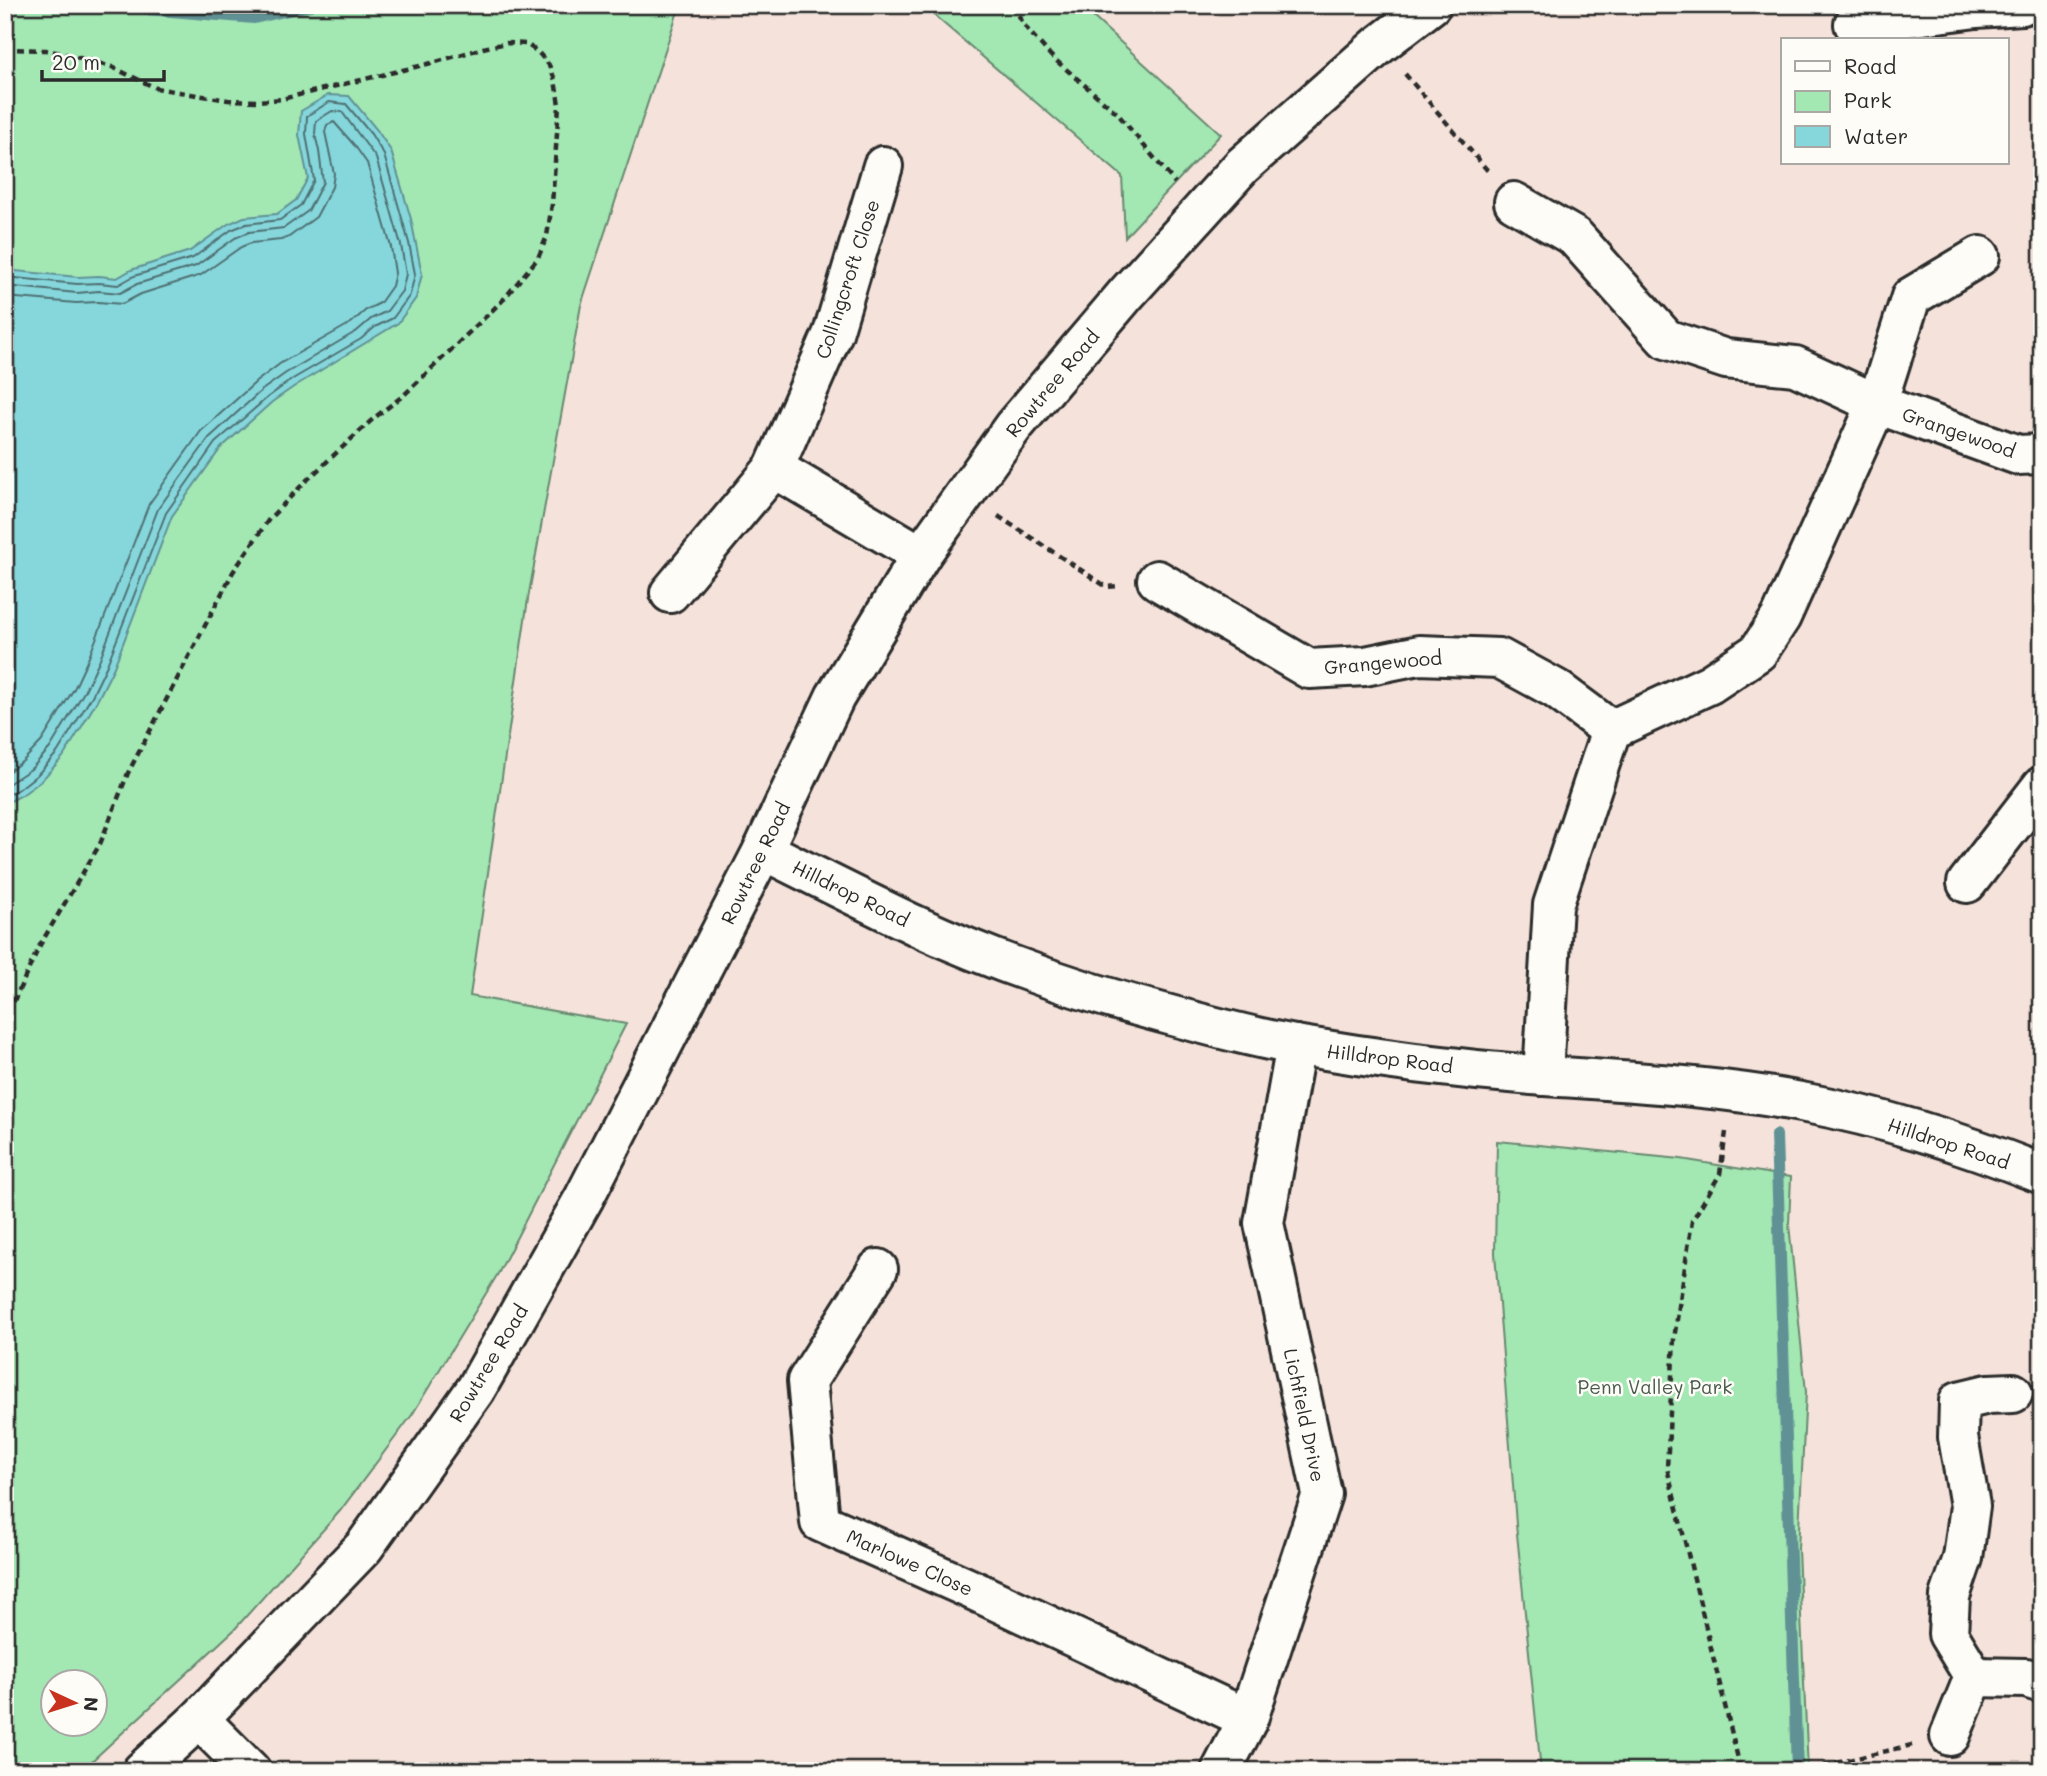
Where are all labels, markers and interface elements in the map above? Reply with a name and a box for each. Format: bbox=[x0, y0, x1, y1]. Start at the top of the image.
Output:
scale bar bbox=[42, 38, 164, 82]
legend bbox=[1781, 38, 2008, 164]
text: 20 m bbox=[52, 48, 100, 75]
text: Road bbox=[1844, 52, 1896, 79]
text: Park bbox=[1844, 86, 1892, 113]
text: Water bbox=[1844, 122, 1908, 149]
street label: Collingcroft Close bbox=[809, 196, 885, 362]
street label: Rowtree Road bbox=[1000, 324, 1104, 442]
street label: Grangewood bbox=[1899, 401, 2019, 463]
street label: Grangewood bbox=[1323, 644, 1443, 680]
street label: Rowtree Road bbox=[715, 798, 795, 928]
street label: Hilldrop Road bbox=[788, 854, 914, 932]
street label: Hilldrop Road bbox=[1326, 1038, 1454, 1078]
street label: Hilldrop Road bbox=[1885, 1112, 2013, 1174]
street label: Rowtree Road bbox=[443, 1300, 533, 1426]
street label: Lichfield Drive bbox=[1279, 1346, 1331, 1484]
park label: Penn Valley Park bbox=[1578, 1374, 1732, 1399]
street label: Marlowe Close bbox=[843, 1523, 977, 1601]
north arrow bbox=[38, 1668, 108, 1738]
text: N bbox=[78, 1696, 104, 1712]

